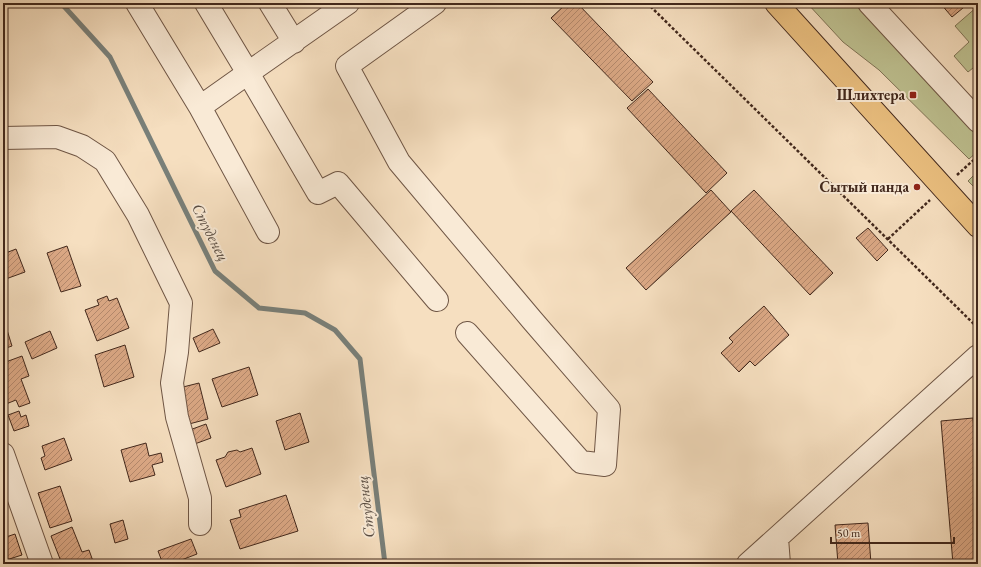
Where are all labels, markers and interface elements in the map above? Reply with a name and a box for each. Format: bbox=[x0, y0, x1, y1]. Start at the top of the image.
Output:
place label: Шлихтера bbox=[837, 85, 905, 104]
marker: Шлихтера bbox=[908, 90, 918, 100]
place label: Сытый панда bbox=[819, 177, 909, 196]
marker: Сытый панда bbox=[912, 182, 922, 192]
water label: Студенец bbox=[187, 200, 234, 265]
water label: Студенец bbox=[351, 475, 380, 539]
scale bar bbox=[831, 519, 954, 545]
text: 50 m bbox=[837, 525, 861, 541]

